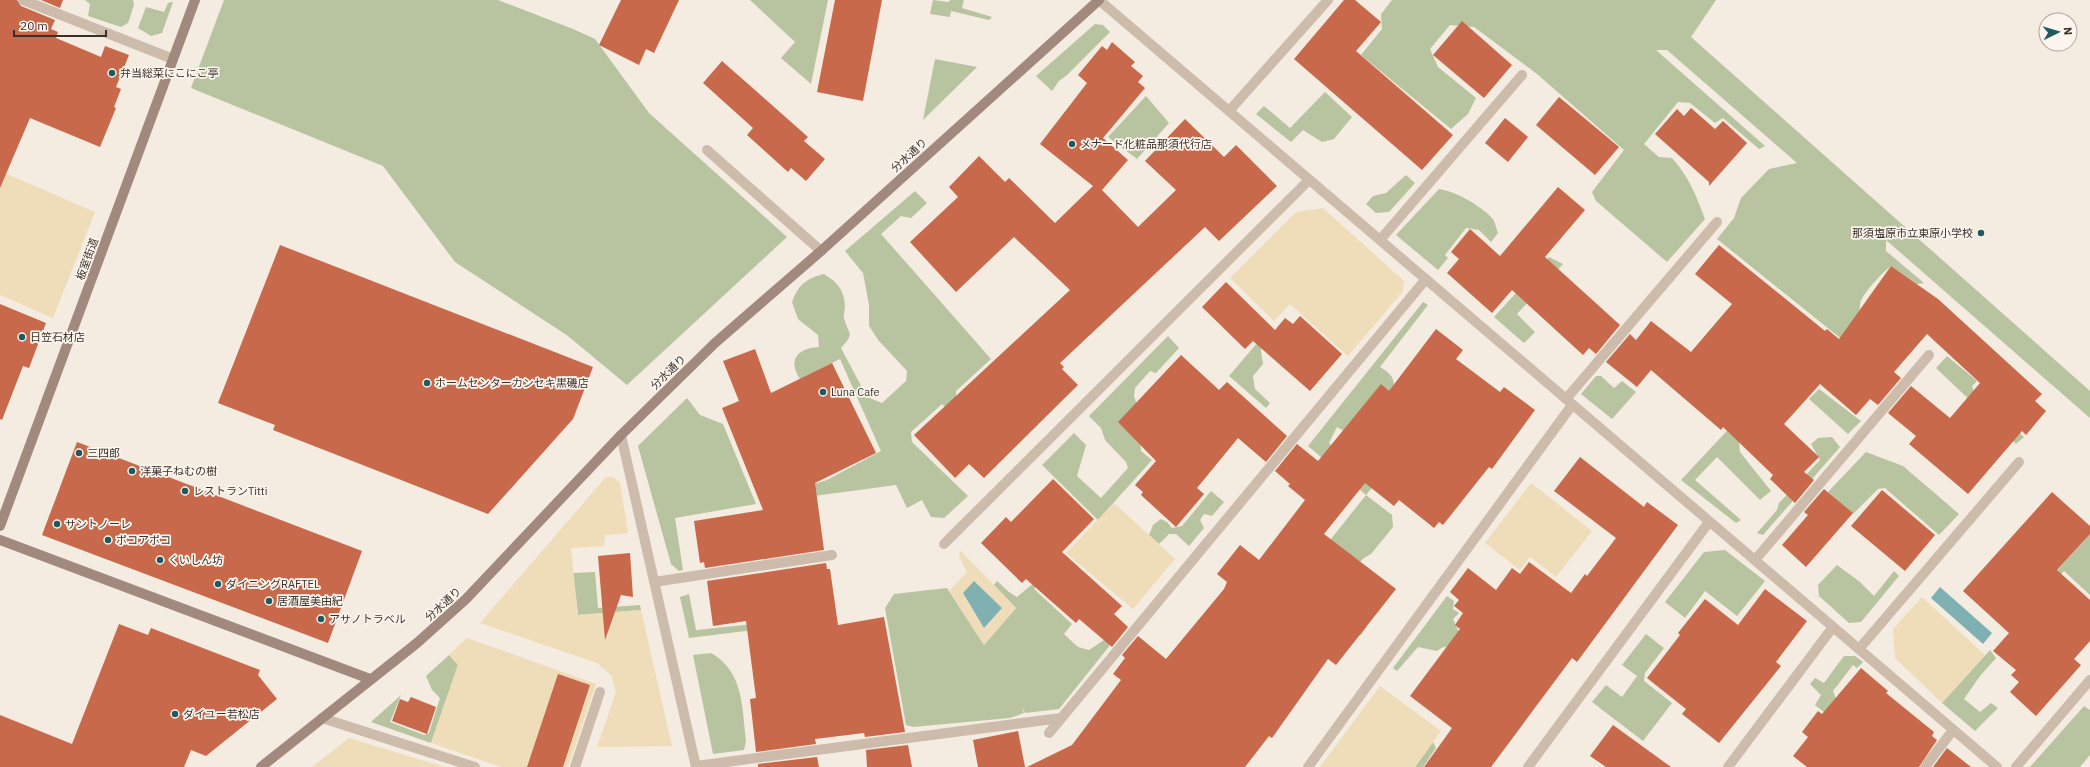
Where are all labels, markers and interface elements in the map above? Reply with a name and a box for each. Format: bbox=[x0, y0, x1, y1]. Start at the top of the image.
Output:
scale bar bbox=[14, 12, 106, 38]
north arrow bbox=[2038, 12, 2078, 52]
text: 20 m bbox=[20, 18, 48, 33]
text: N bbox=[2061, 27, 2075, 36]
place label: 弁当総菜にこにこ亭 bbox=[120, 66, 219, 80]
marker: 弁当総菜にこにこ亭 bbox=[107, 68, 117, 78]
street label: 分水通り bbox=[888, 135, 930, 175]
place label: メナード化粧品那須代行店 bbox=[1080, 137, 1212, 151]
marker: メナード化粧品那須代行店 bbox=[1067, 139, 1077, 149]
place label: 那須塩原市立東原小学校 bbox=[1852, 226, 1973, 240]
marker: 那須塩原市立東原小学校 bbox=[1976, 228, 1986, 238]
street label: 板室街道 bbox=[73, 236, 101, 282]
place label: 日笠石材店 bbox=[30, 330, 85, 344]
marker: 日笠石材店 bbox=[17, 332, 27, 342]
street label: 分水通り bbox=[647, 352, 689, 392]
place label: ホームセンターカンセキ黒磯店 bbox=[435, 376, 589, 390]
marker: ホームセンターカンセキ黒磯店 bbox=[422, 378, 432, 388]
place label: Luna Cafe bbox=[831, 385, 880, 399]
marker: Luna Cafe bbox=[818, 387, 828, 397]
place label: 三四郎 bbox=[87, 446, 120, 460]
marker: 三四郎 bbox=[74, 448, 84, 458]
place label: 洋菓子ねむの樹 bbox=[140, 464, 217, 478]
marker: 洋菓子ねむの樹 bbox=[127, 466, 137, 476]
place label: レストランTitti bbox=[193, 484, 267, 498]
marker: レストランTitti bbox=[180, 486, 190, 496]
place label: サントノーレ bbox=[65, 517, 131, 531]
marker: サントノーレ bbox=[52, 519, 62, 529]
place label: ポコアポコ bbox=[116, 533, 171, 547]
marker: ポコアポコ bbox=[103, 535, 113, 545]
place label: くいしん坊 bbox=[168, 553, 223, 567]
marker: くいしん坊 bbox=[155, 555, 165, 565]
place label: ダイニングRAFTEL bbox=[226, 577, 320, 591]
marker: ダイニングRAFTEL bbox=[213, 579, 223, 589]
street label: 分水通り bbox=[422, 584, 464, 624]
place label: 居酒屋美由紀 bbox=[277, 594, 343, 608]
marker: 居酒屋美由紀 bbox=[264, 596, 274, 606]
place label: アサノトラベル bbox=[329, 612, 406, 626]
marker: アサノトラベル bbox=[316, 614, 326, 624]
place label: ダイユー若松店 bbox=[183, 707, 260, 721]
marker: ダイユー若松店 bbox=[170, 709, 180, 719]

